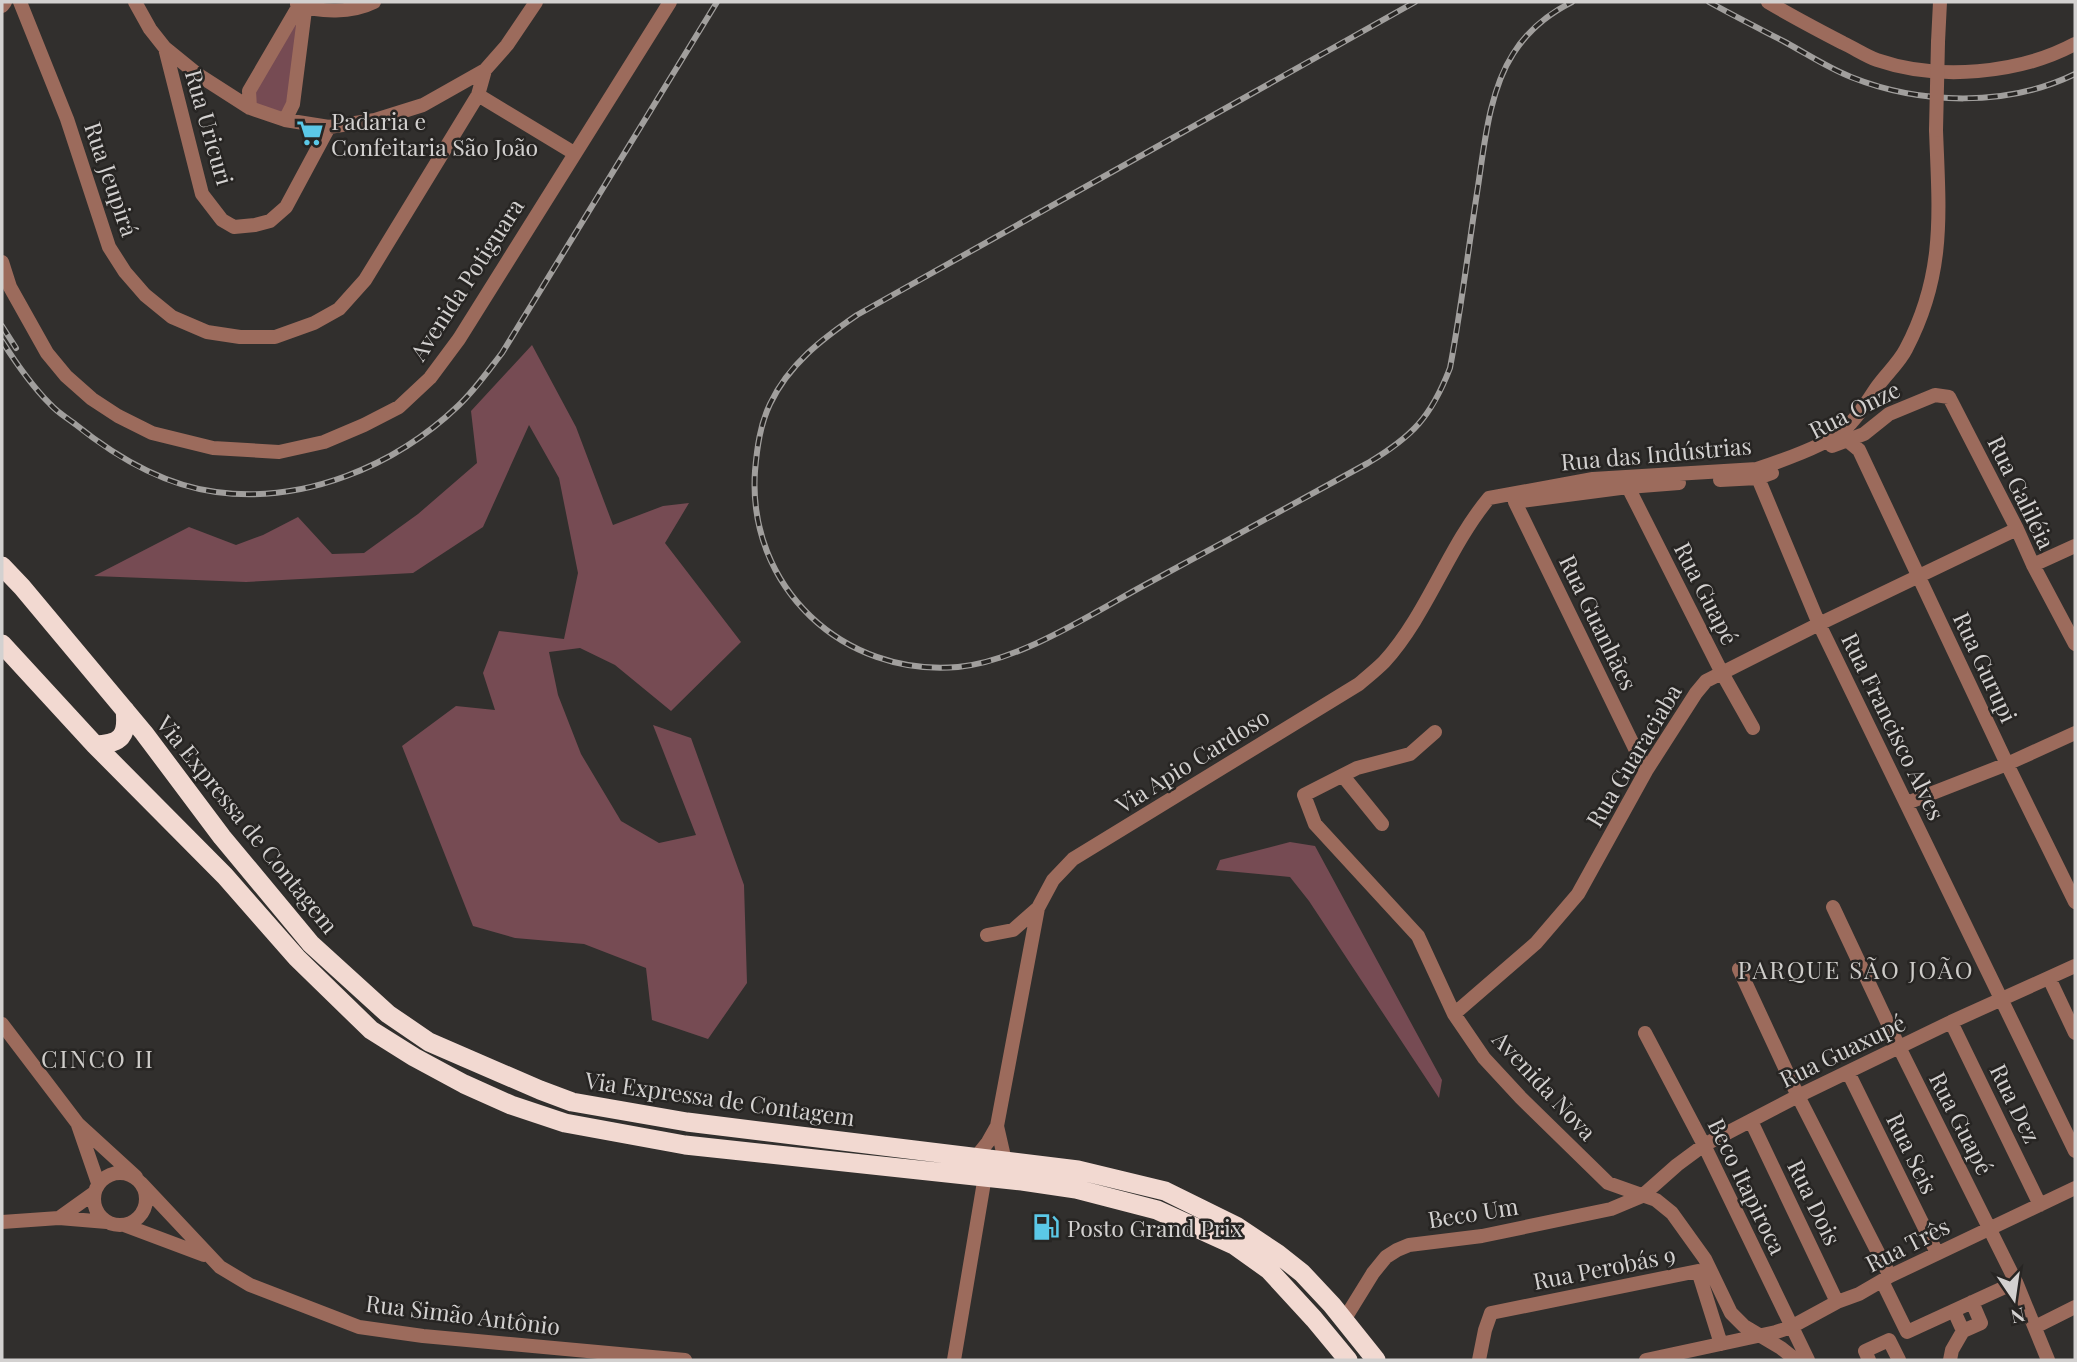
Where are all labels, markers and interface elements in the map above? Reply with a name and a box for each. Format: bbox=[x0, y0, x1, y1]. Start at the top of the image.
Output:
street label: Rua Uricuri bbox=[179, 66, 241, 189]
place label: Padaria e Confeitaria São João bbox=[331, 105, 538, 162]
street label: Rua Jeupirá bbox=[78, 118, 146, 241]
supermarket icon: Padaria e Confeitaria São João bbox=[295, 118, 325, 148]
street label: Avenida Potiguara bbox=[401, 192, 530, 367]
street label: Rua Onze bbox=[1803, 373, 1905, 445]
street label: Rua das Indústrias bbox=[1559, 429, 1753, 477]
street label: Rua Galiléia bbox=[1981, 430, 2063, 554]
street label: Rua Guapé bbox=[1668, 536, 1746, 650]
street label: Rua Guanhães bbox=[1553, 549, 1645, 695]
street label: Rua Gurupi bbox=[1947, 607, 2025, 727]
street label: Rua Francisco Alves bbox=[1835, 627, 1953, 825]
street label: Rua Guaraciaba bbox=[1578, 677, 1688, 832]
street label: Via Apio Cardoso bbox=[1109, 700, 1275, 820]
street label: Via Expressa de Contagem bbox=[150, 708, 346, 940]
district label: PARQUE SÃO JOÃO bbox=[1737, 953, 1975, 985]
street label: Rua Guaxupé bbox=[1774, 1006, 1910, 1094]
street label: Avenida Nova bbox=[1486, 1023, 1604, 1147]
district label: CINCO II bbox=[41, 1042, 155, 1074]
street label: Rua Dez bbox=[1984, 1058, 2048, 1148]
street label: Via Expressa de Contagem bbox=[582, 1064, 857, 1132]
street label: Rua Guapé bbox=[1923, 1066, 2001, 1180]
street label: Rua Seis bbox=[1880, 1107, 1946, 1199]
street label: Beco Itapiroca bbox=[1702, 1113, 1795, 1260]
street label: Rua Dois bbox=[1781, 1154, 1849, 1250]
street label: Beco Um bbox=[1426, 1189, 1521, 1234]
street label: Rua Três bbox=[1860, 1210, 1954, 1278]
fuel station icon: Posto Grand Prix bbox=[1031, 1212, 1061, 1242]
place label: Posto Grand Prix bbox=[1067, 1212, 1243, 1243]
street label: Rua Perobás 9 bbox=[1530, 1238, 1678, 1296]
north arrow bbox=[1979, 1264, 2049, 1334]
street label: Rua Simão Antônio bbox=[364, 1287, 562, 1341]
text: N bbox=[2008, 1302, 2028, 1331]

